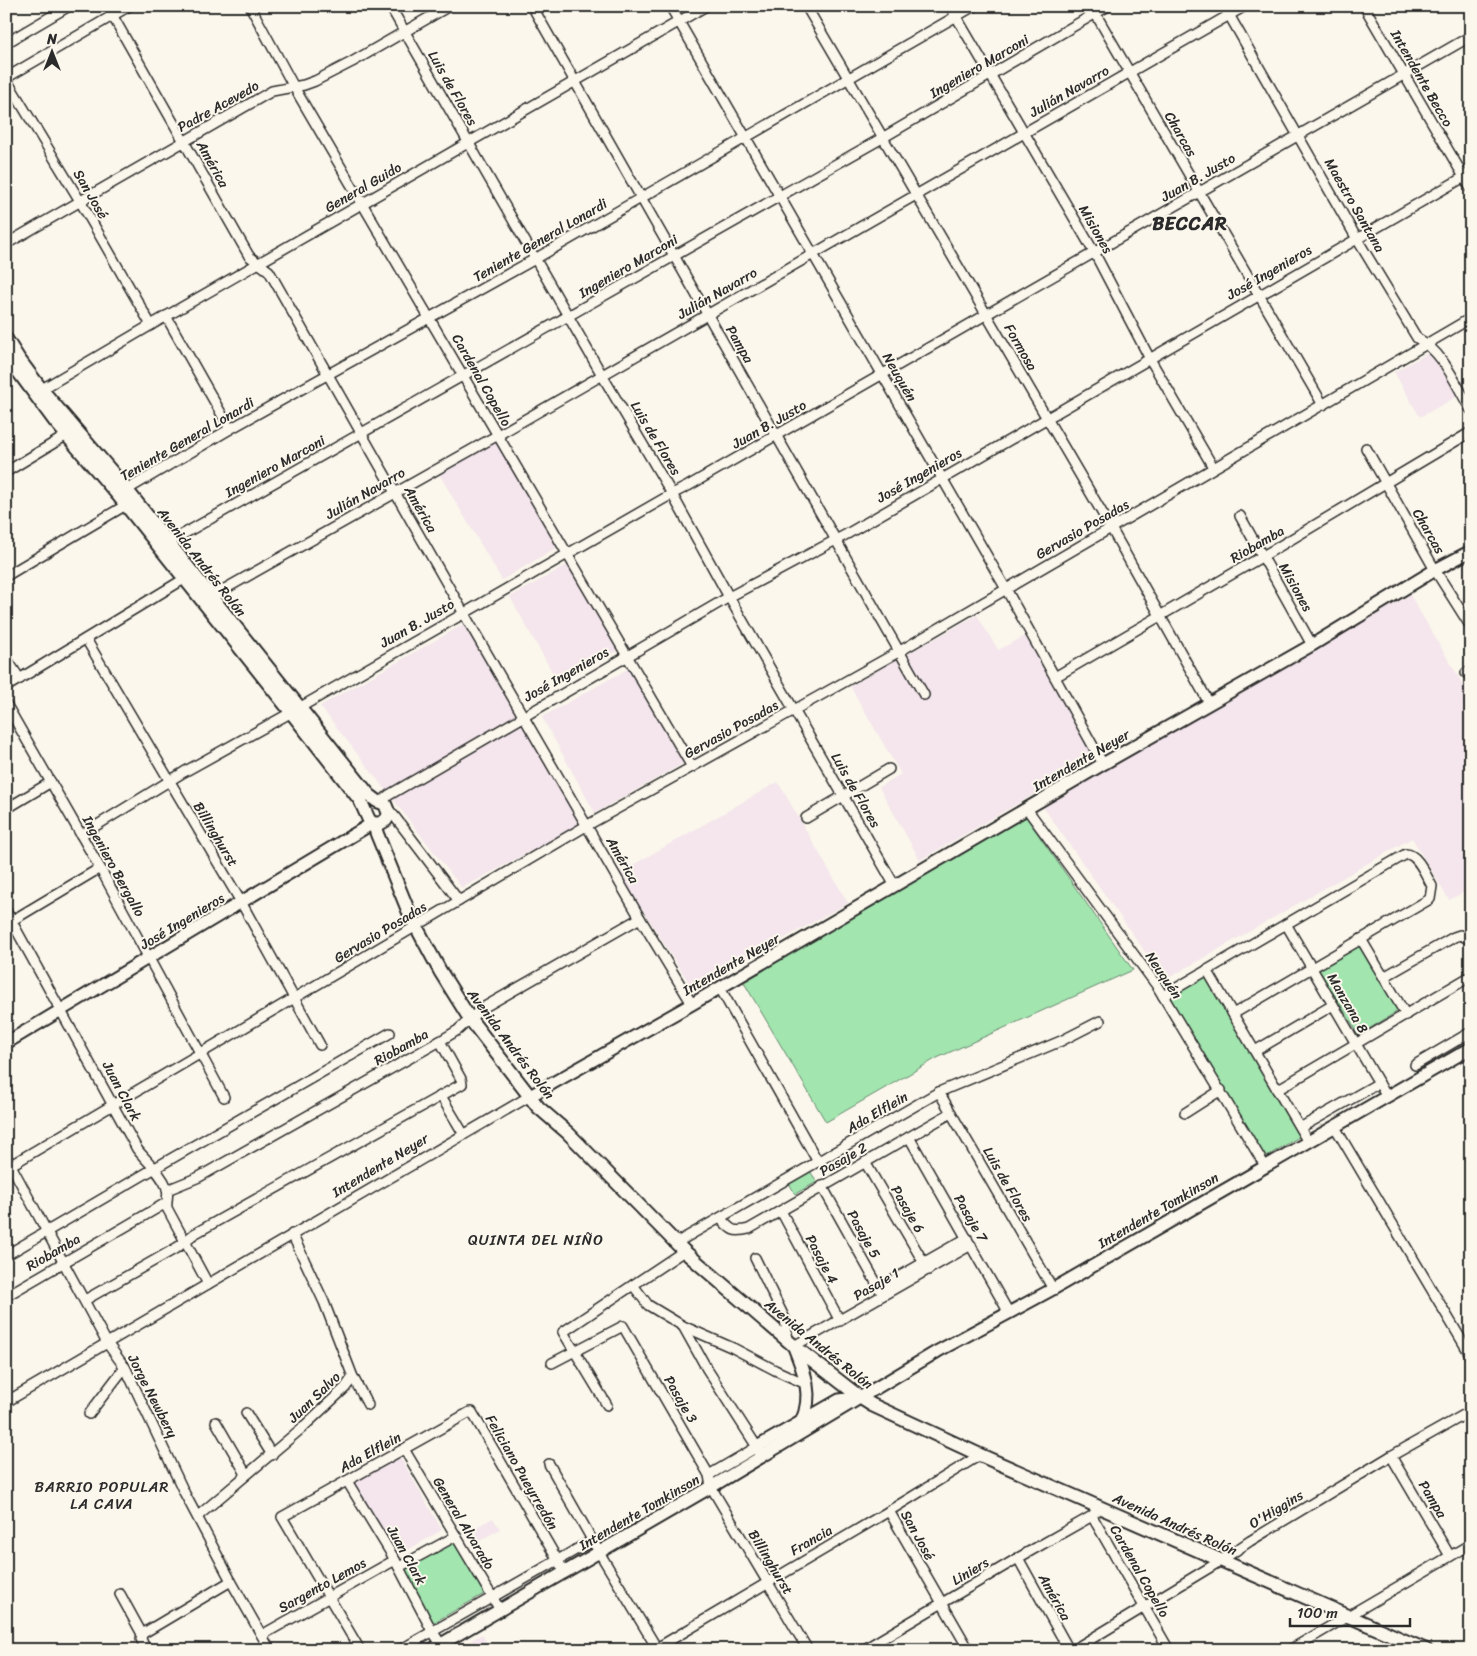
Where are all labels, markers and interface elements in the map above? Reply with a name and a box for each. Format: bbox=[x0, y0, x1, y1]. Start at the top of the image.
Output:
street label: Intendente Becco bbox=[1383, 24, 1460, 132]
text: N bbox=[46, 27, 57, 52]
street label: Ingeniero Marconi bbox=[924, 27, 1035, 106]
north arrow bbox=[28, 28, 78, 78]
street label: Luis de Flores bbox=[421, 46, 485, 131]
street label: Julián Navarro bbox=[1024, 58, 1114, 125]
street label: Padre Acevedo bbox=[173, 74, 264, 139]
street label: Charcas bbox=[1157, 107, 1204, 162]
street label: América bbox=[189, 135, 236, 193]
street label: Juan B. Justo bbox=[1155, 146, 1240, 209]
street label: Maestro Santana bbox=[1317, 153, 1392, 257]
street label: General Guido bbox=[320, 155, 407, 220]
street label: San José bbox=[66, 164, 115, 224]
street label: Teniente General Lonardi bbox=[468, 191, 613, 289]
street label: Misiones bbox=[1071, 200, 1120, 259]
district label: BECCAR bbox=[1152, 207, 1228, 240]
street label: Ingeniero Marconi bbox=[573, 227, 684, 306]
street label: José Ingenieros bbox=[1221, 238, 1317, 308]
street label: Julián Navarro bbox=[672, 260, 762, 327]
street label: Formosa bbox=[997, 319, 1044, 376]
street label: Pampa bbox=[719, 320, 761, 369]
street label: Cardenal Copello bbox=[445, 329, 518, 431]
street label: Neuquén bbox=[875, 348, 924, 407]
street label: Teniente General Lonardi bbox=[115, 390, 260, 488]
street label: Juan B. Justo bbox=[726, 393, 811, 456]
street label: Luis de Flores bbox=[623, 396, 688, 481]
street label: Ingeniero Marconi bbox=[220, 428, 331, 505]
street label: José Ingenieros bbox=[871, 441, 967, 511]
street label: Julián Navarro bbox=[320, 460, 410, 527]
street label: América bbox=[397, 480, 445, 538]
street label: Gervasio Posadas bbox=[1031, 492, 1134, 566]
street label: Avenida Andrés Rolón bbox=[150, 501, 253, 623]
street label: Charcas bbox=[1405, 504, 1452, 559]
street label: Riobamba bbox=[1225, 519, 1289, 570]
street label: Misiones bbox=[1272, 558, 1319, 617]
street label: Juan B. Justo bbox=[374, 592, 459, 655]
street label: José Ingenieros bbox=[518, 640, 614, 710]
street label: Gervasio Posadas bbox=[679, 693, 783, 766]
street label: Intendente Neyer bbox=[1027, 722, 1136, 799]
street label: Luis de Flores bbox=[824, 748, 888, 833]
street label: Billinghurst bbox=[186, 797, 245, 872]
street label: Ingeniero Bergallo bbox=[75, 810, 152, 922]
street label: América bbox=[599, 831, 647, 889]
street label: José Ingenieros bbox=[134, 886, 230, 957]
street label: Gervasio Posadas bbox=[329, 895, 432, 970]
street label: Intendente Neyer bbox=[677, 926, 786, 1003]
street label: Neuquén bbox=[1138, 946, 1189, 1005]
street label: Manzana 8 bbox=[1320, 968, 1375, 1039]
street label: Avenida Andrés Rolón bbox=[460, 983, 561, 1106]
street label: Riobamba bbox=[369, 1022, 433, 1073]
street label: Juan Clark bbox=[95, 1056, 148, 1126]
street label: Ada Elflein bbox=[841, 1084, 913, 1141]
street label: Intendente Neyer bbox=[326, 1126, 435, 1205]
street label: Pasaje 2 bbox=[814, 1136, 872, 1183]
street label: Luis de Flores bbox=[976, 1142, 1040, 1227]
street label: Intendente Tomkinson bbox=[1092, 1165, 1224, 1256]
street label: Pasaje 6 bbox=[884, 1181, 931, 1238]
street label: Pasaje 7 bbox=[947, 1190, 995, 1248]
street label: Pasaje 5 bbox=[840, 1205, 887, 1264]
street label: Riobamba bbox=[21, 1227, 85, 1278]
district label: QUINTA DEL NIÑO bbox=[468, 1227, 604, 1253]
street label: Pasaje 4 bbox=[798, 1230, 845, 1289]
street label: Pasaje 1 bbox=[848, 1261, 904, 1308]
street label: Avenida Andrés Rolón bbox=[758, 1292, 879, 1396]
street label: Jorge Newbery bbox=[120, 1349, 185, 1443]
street label: Juan Salvo bbox=[281, 1366, 347, 1430]
street label: Pasaje 3 bbox=[657, 1371, 704, 1428]
street label: Feliciano Pueyrredón bbox=[478, 1410, 565, 1535]
street label: Ada Elflein bbox=[334, 1425, 406, 1480]
street label: Intendente Tomkinson bbox=[573, 1467, 705, 1558]
street label: General Alvarado bbox=[426, 1472, 501, 1575]
district label: BARRIO POPULAR LA CAVA bbox=[35, 1474, 169, 1517]
street label: Pampa bbox=[1411, 1475, 1454, 1524]
street label: O'Higgins bbox=[1244, 1483, 1309, 1536]
street label: Avenida Andrés Rolón bbox=[1108, 1485, 1241, 1563]
street label: San José bbox=[893, 1505, 942, 1565]
street label: Francia bbox=[785, 1518, 837, 1563]
street label: Juan Clark bbox=[379, 1520, 434, 1590]
street label: Cardenal Copello bbox=[1103, 1520, 1176, 1622]
street label: Billinghurst bbox=[741, 1525, 800, 1600]
street label: Liniers bbox=[947, 1550, 994, 1592]
street label: Sargento Lemos bbox=[274, 1551, 371, 1620]
street label: América bbox=[1031, 1568, 1078, 1626]
scale bar bbox=[1290, 1596, 1410, 1628]
text: 100 m bbox=[1297, 1600, 1338, 1626]

